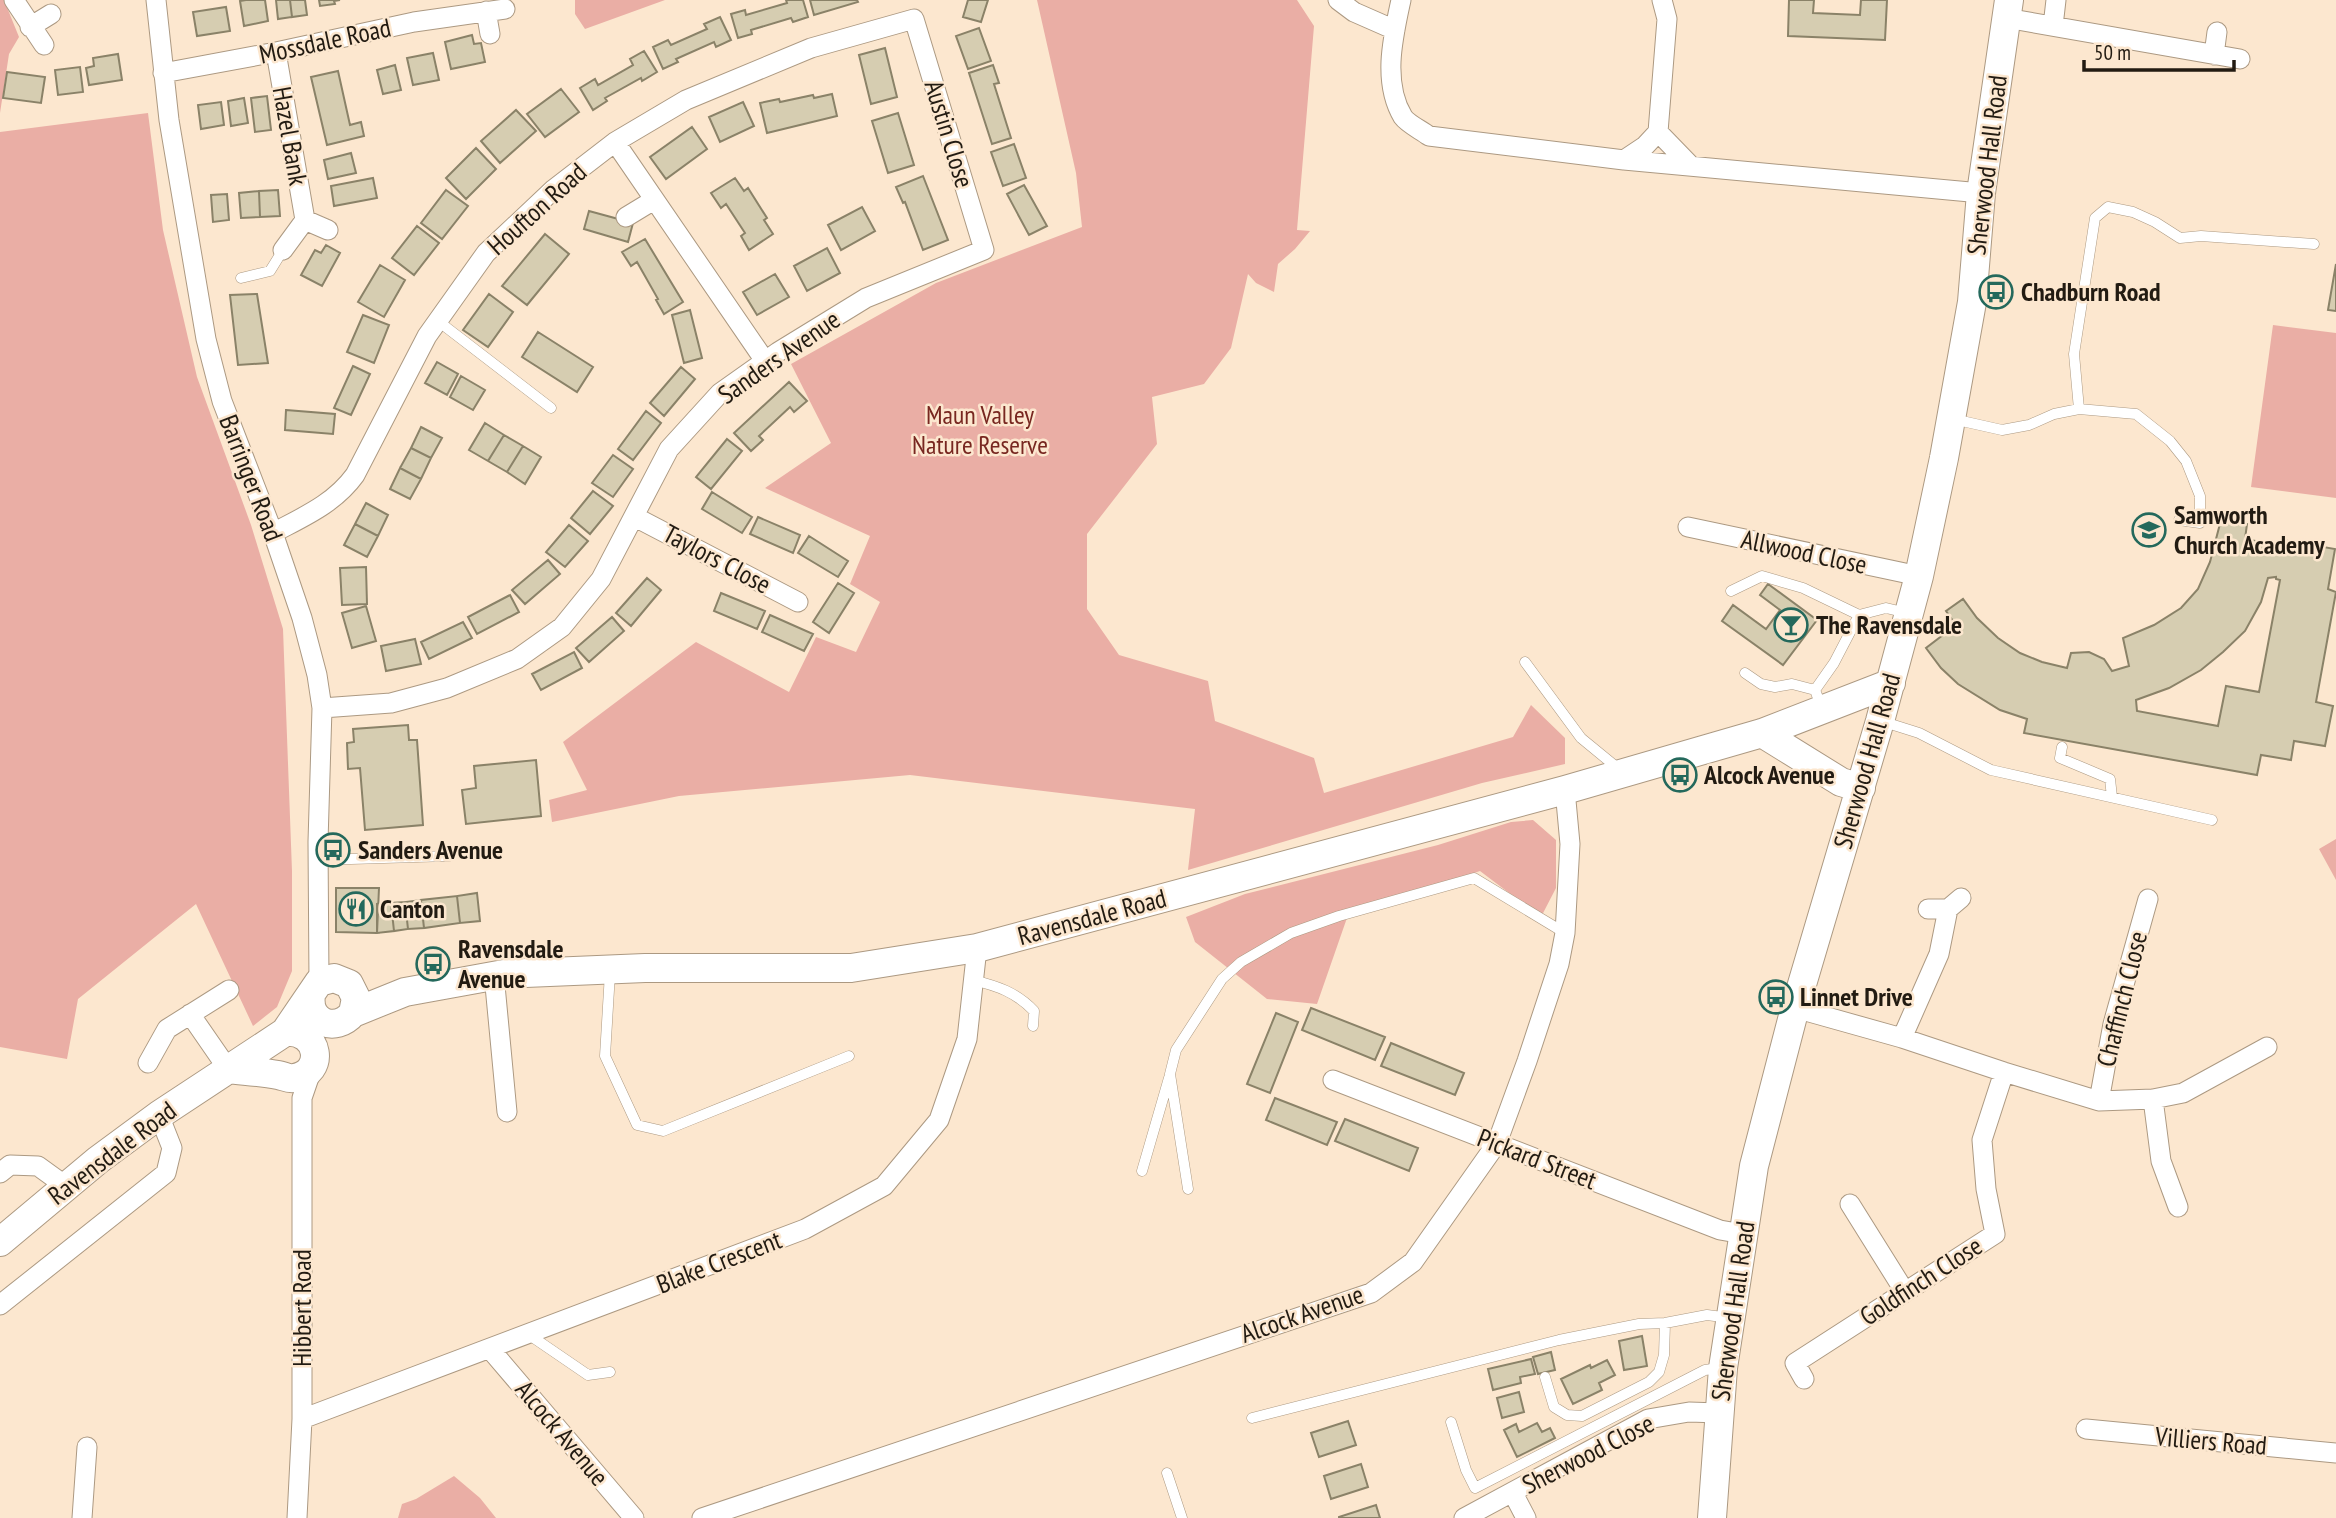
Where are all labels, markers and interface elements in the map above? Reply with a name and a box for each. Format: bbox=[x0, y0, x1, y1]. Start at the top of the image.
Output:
street label: Mossdale Road bbox=[256, 10, 394, 71]
scale bar bbox=[2084, 28, 2234, 72]
text: 50 m bbox=[2094, 39, 2131, 66]
street label: Sherwood Hall Road bbox=[1959, 73, 2014, 257]
street label: Austin Close bbox=[917, 76, 981, 192]
street label: Hazel Bank bbox=[266, 84, 315, 188]
street label: Houfton Road bbox=[480, 155, 593, 262]
bus stop icon: Chadburn Road bbox=[1977, 273, 2015, 311]
place label: Chadburn Road bbox=[2021, 275, 2161, 308]
street label: Sanders Avenue bbox=[711, 303, 846, 411]
park label: Maun Valley Nature Reserve bbox=[912, 398, 1048, 461]
street label: Barringer Road bbox=[212, 410, 291, 546]
place label: Samworth Church Academy bbox=[2174, 498, 2325, 561]
school or university icon: Samworth Church Academy bbox=[2130, 511, 2168, 549]
street label: Taylors Close bbox=[658, 517, 777, 601]
street label: Allwood Close bbox=[1738, 522, 1870, 581]
bar icon: The Ravensdale bbox=[1772, 606, 1810, 644]
place label: The Ravensdale bbox=[1816, 608, 1962, 641]
street label: Sherwood Hall Road bbox=[1826, 669, 1907, 852]
bus stop icon: Alcock Avenue bbox=[1661, 756, 1699, 794]
place label: Alcock Avenue bbox=[1703, 758, 1835, 791]
bus stop icon: Sanders Avenue bbox=[314, 831, 352, 869]
place label: Sanders Avenue bbox=[358, 833, 503, 866]
street label: Ravensdale Road bbox=[1014, 881, 1170, 952]
restaurant icon: Canton bbox=[337, 890, 375, 928]
place label: Canton bbox=[380, 892, 445, 925]
street label: Chaffinch Close bbox=[2089, 928, 2154, 1070]
place label: Ravensdale Avenue bbox=[457, 932, 564, 995]
bus stop icon: Ravensdale Avenue bbox=[414, 945, 452, 983]
bus stop icon: Linnet Drive bbox=[1757, 978, 1795, 1016]
place label: Linnet Drive bbox=[1800, 980, 1913, 1013]
street label: Ravensdale Road bbox=[41, 1094, 182, 1212]
street label: Pickard Street bbox=[1473, 1121, 1601, 1196]
street label: Sherwood Hall Road bbox=[1704, 1219, 1761, 1403]
street label: Blake Crescent bbox=[652, 1223, 786, 1300]
street label: Goldfinch Close bbox=[1853, 1229, 1988, 1332]
street label: Hibbert Road bbox=[285, 1249, 318, 1367]
street label: Alcock Avenue bbox=[1236, 1277, 1368, 1350]
street label: Alcock Avenue bbox=[509, 1373, 616, 1492]
street label: Sherwood Close bbox=[1516, 1406, 1659, 1501]
street label: Villiers Road bbox=[2153, 1419, 2268, 1462]

